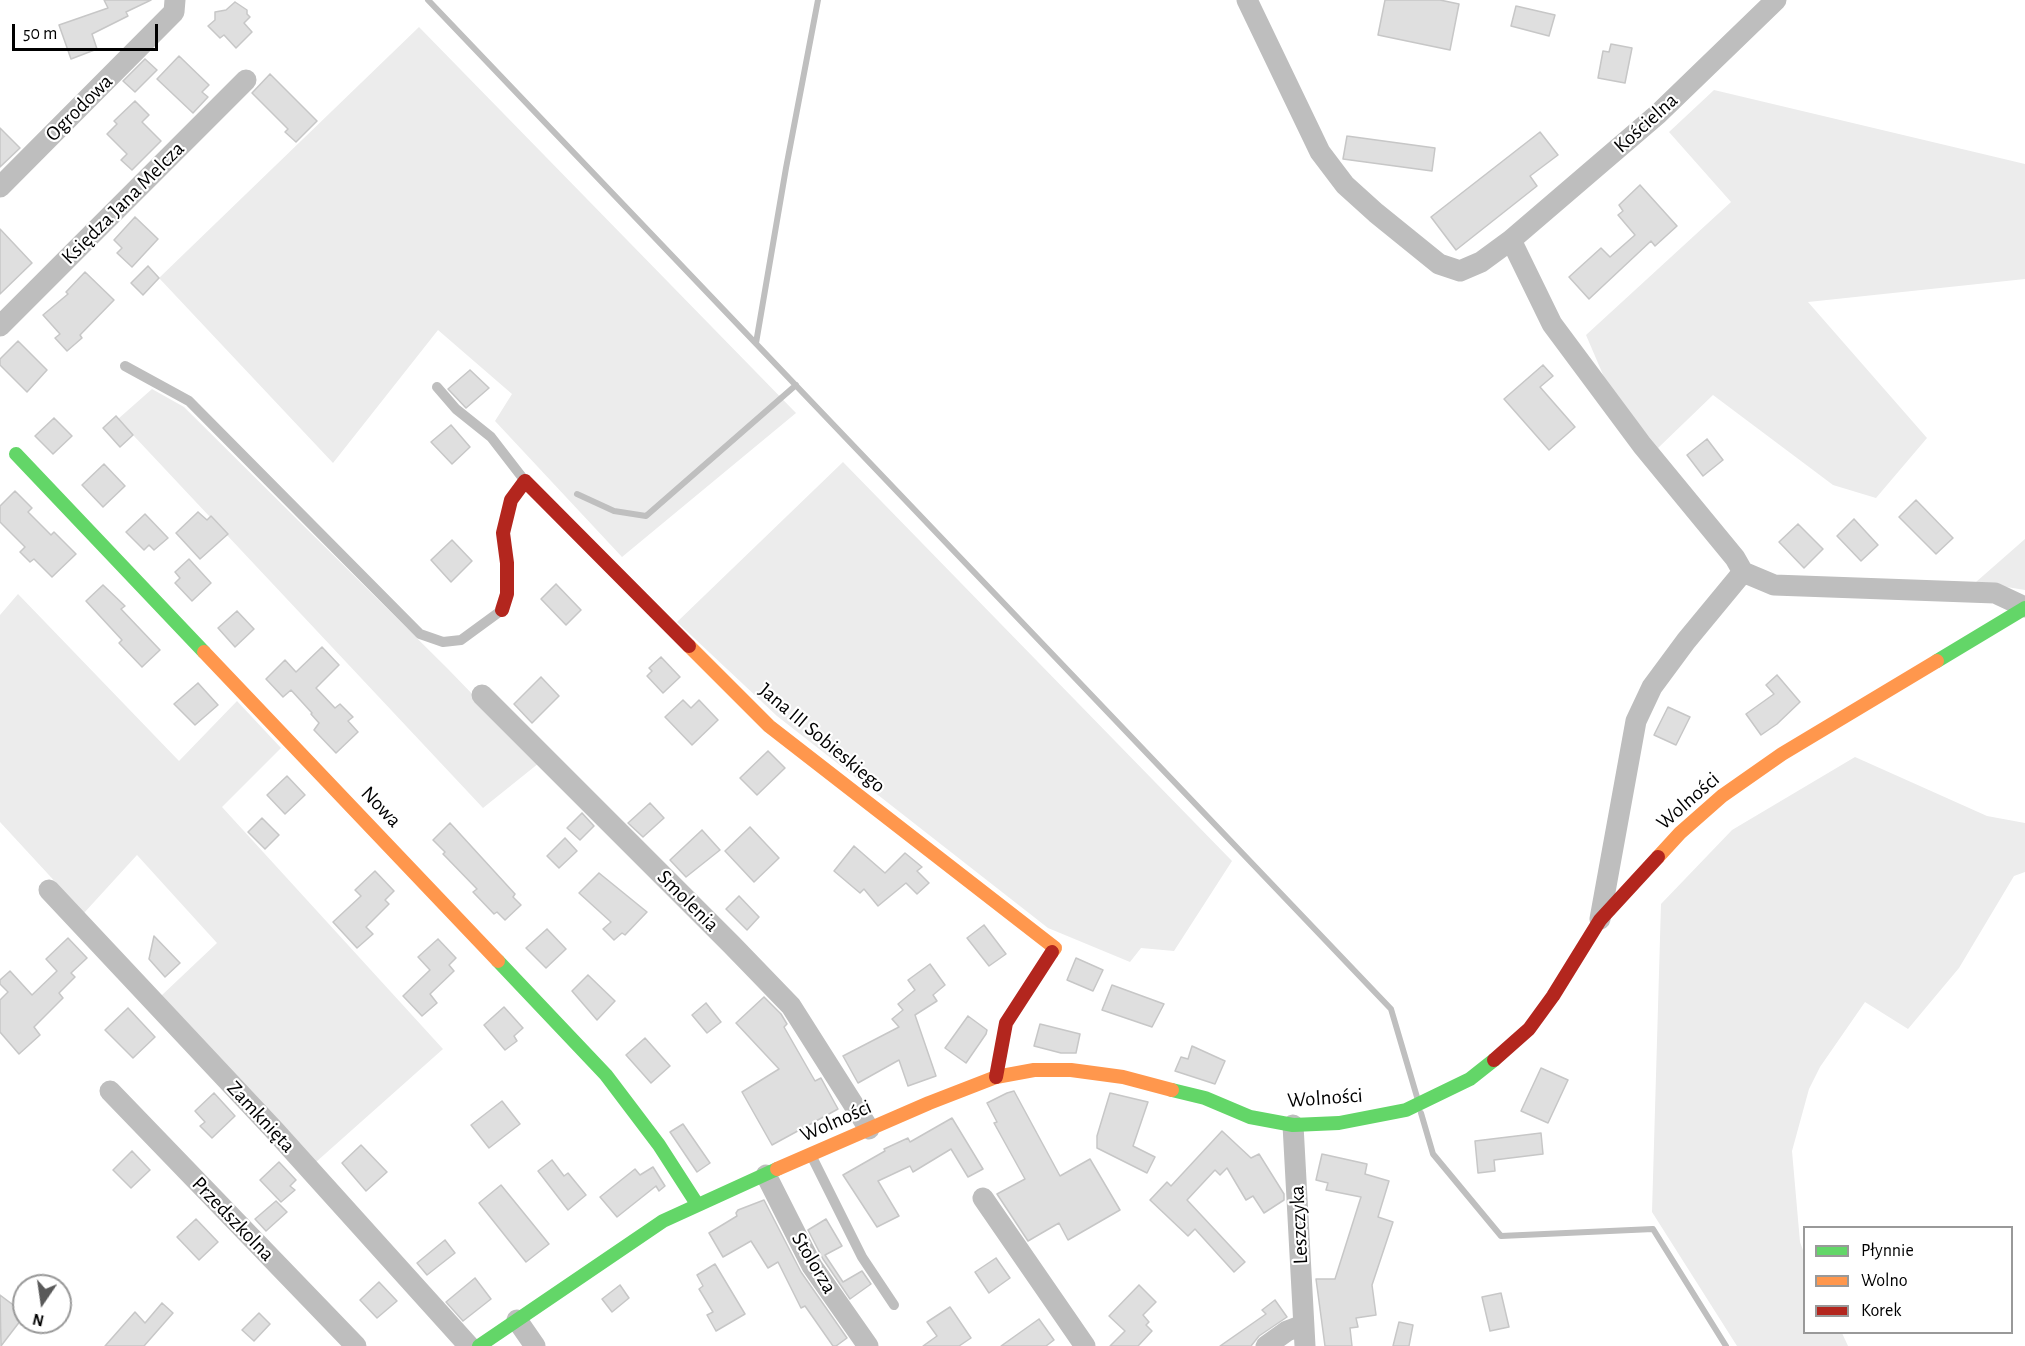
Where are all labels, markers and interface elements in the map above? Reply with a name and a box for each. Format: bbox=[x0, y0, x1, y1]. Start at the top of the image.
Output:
scale bar bbox=[15, 12, 160, 50]
text: 50 m bbox=[23, 25, 57, 43]
street label: Ogrodowa bbox=[40, 69, 118, 147]
street label: Kościelna bbox=[1609, 88, 1683, 158]
street label: Księdza Jana Melcza bbox=[56, 136, 190, 270]
street label: Jana III Sobieskiego bbox=[753, 678, 891, 798]
street label: Wolności bbox=[1651, 767, 1725, 835]
street label: Nowa bbox=[355, 781, 407, 833]
street label: Smolenia bbox=[652, 865, 724, 937]
street label: Zamknięta bbox=[221, 1076, 301, 1158]
street label: Wolności bbox=[1287, 1083, 1363, 1113]
street label: Wolności bbox=[796, 1094, 876, 1148]
street label: Przedszkolna bbox=[186, 1171, 280, 1267]
street label: Leszczyka bbox=[1284, 1185, 1314, 1265]
legend bbox=[1803, 1226, 2013, 1334]
street label: Stolorza bbox=[786, 1228, 842, 1298]
text: Płynnie bbox=[1861, 1242, 1914, 1260]
text: Wolno bbox=[1861, 1272, 1908, 1290]
north arrow bbox=[12, 1274, 72, 1334]
text: Korek bbox=[1861, 1302, 1901, 1320]
text: N bbox=[31, 1311, 46, 1329]

